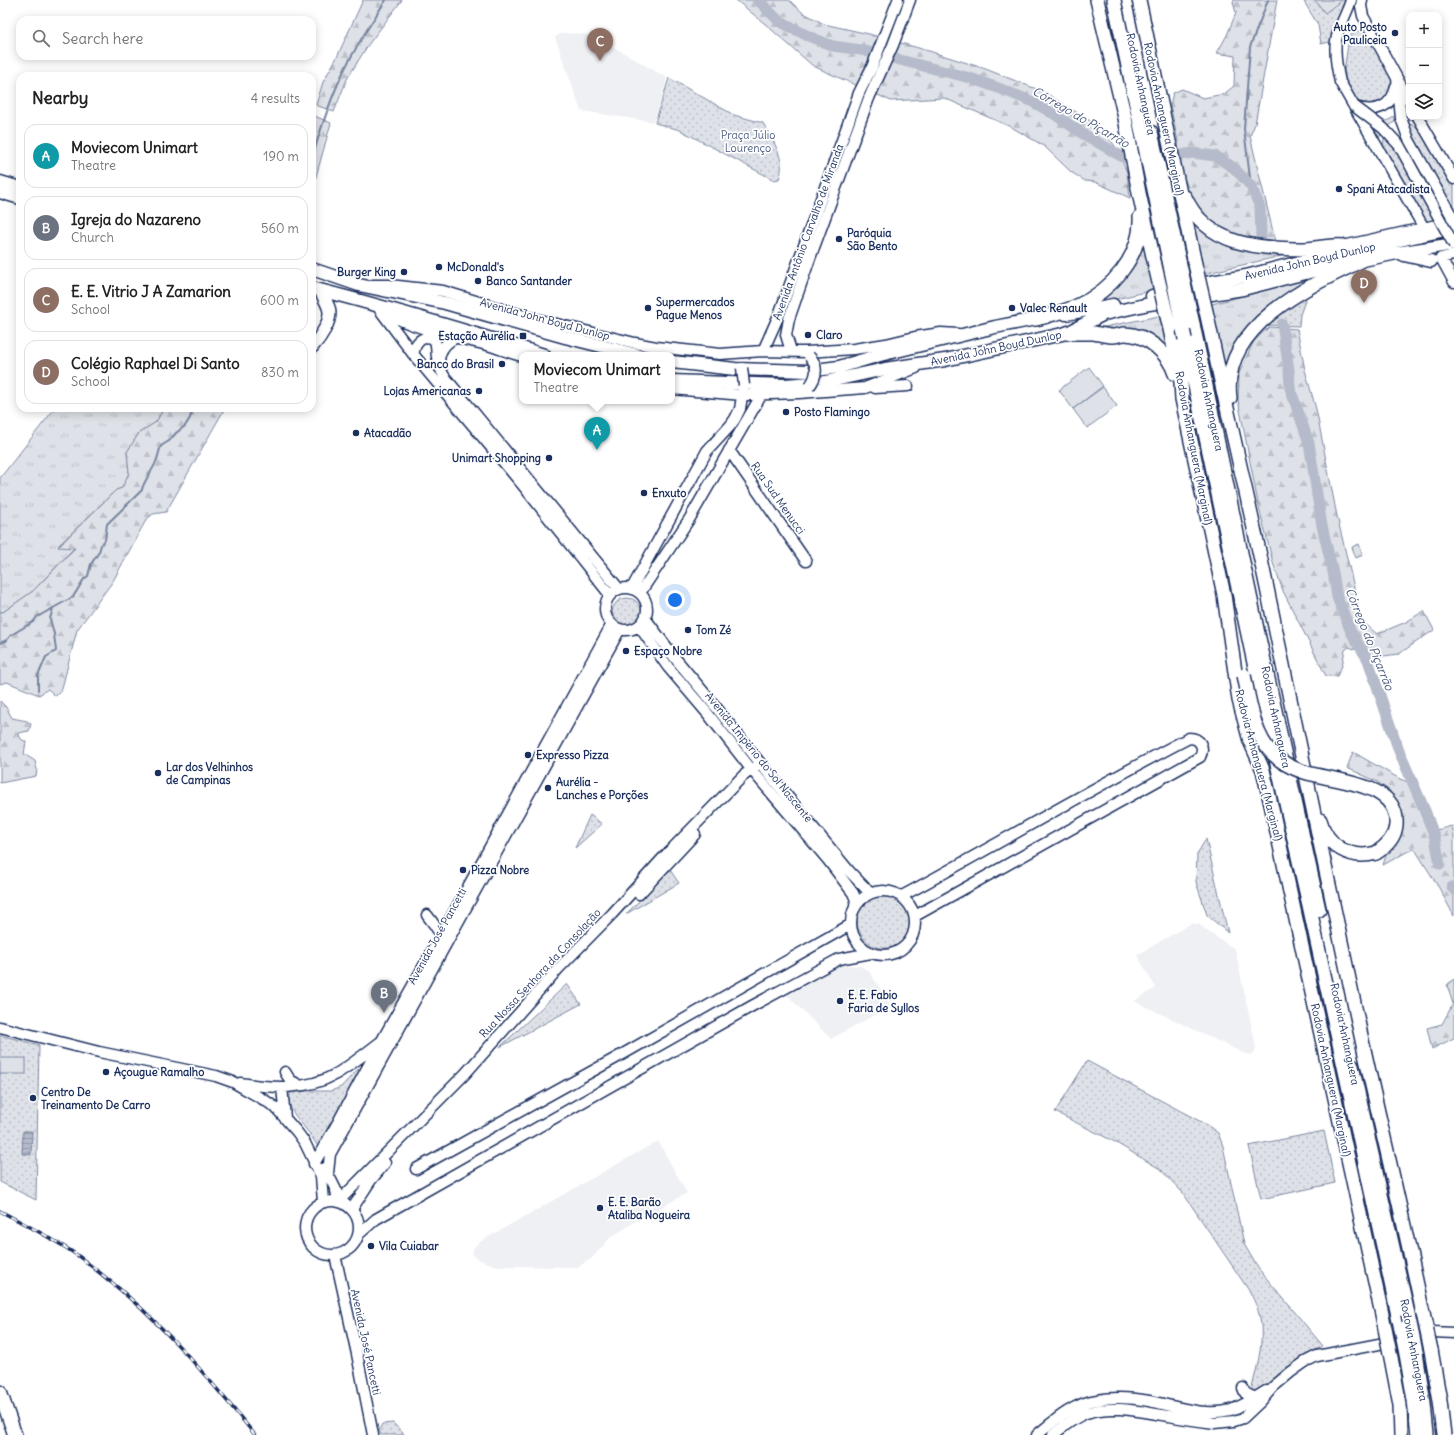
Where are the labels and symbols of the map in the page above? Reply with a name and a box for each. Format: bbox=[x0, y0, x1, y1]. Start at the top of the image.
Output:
place label: Auto Posto Pauliceia bbox=[1334, 20, 1388, 47]
pin: C bbox=[587, 28, 613, 61]
marker: Auto Posto Pauliceia bbox=[1390, 28, 1400, 38]
street label: Rodovia Anhanguera bbox=[1123, 32, 1159, 136]
street label: Rodovia Anhanguera (Marginal) bbox=[1141, 41, 1187, 197]
water label: Córrego do Piçarrão bbox=[1030, 83, 1133, 151]
park label: Praça Júlio Lourenço bbox=[721, 128, 775, 155]
street label: Avenida Antônio Carvalho de Miranda bbox=[770, 142, 846, 322]
place label: Spani Atacadista bbox=[1347, 182, 1430, 197]
marker: Spani Atacadista bbox=[1334, 184, 1344, 194]
place label: Paróquia São Bento bbox=[847, 226, 897, 253]
marker: Paróquia São Bento bbox=[834, 234, 844, 244]
street label: Avenida John Boyd Dunlop bbox=[1243, 240, 1377, 282]
place label: McDonald's bbox=[447, 260, 504, 274]
marker: McDonald's bbox=[434, 262, 444, 272]
place label: Burger King bbox=[337, 265, 396, 280]
marker: Burger King bbox=[399, 267, 409, 277]
pin: D bbox=[1351, 270, 1377, 303]
place label: Banco Santander bbox=[486, 274, 573, 288]
marker: Banco Santander bbox=[473, 276, 483, 286]
street label: Avenida John Boyd Dunlop bbox=[479, 295, 611, 343]
place label: Supermercados Pague Menos bbox=[656, 295, 735, 323]
place label: Valec Renault bbox=[1020, 301, 1087, 315]
marker: Supermercados Pague Menos bbox=[643, 303, 653, 313]
marker: Valec Renault bbox=[1007, 303, 1017, 313]
street label: Avenida John Boyd Dunlop bbox=[929, 327, 1063, 369]
place label: Claro bbox=[816, 328, 843, 342]
place label: Estação Aurélia bbox=[438, 329, 516, 344]
marker: Claro bbox=[803, 330, 813, 340]
marker: Estação Aurélia bbox=[518, 331, 528, 341]
street label: Rodovia Anhanguera bbox=[1191, 348, 1227, 452]
place label: Banco do Brasil bbox=[417, 357, 494, 371]
marker: Banco do Brasil bbox=[497, 359, 507, 369]
street label: Rodovia Anhanguera (Marginal) bbox=[1172, 370, 1216, 526]
place label: Lojas Americanas bbox=[384, 384, 471, 398]
marker: Lojas Americanas bbox=[474, 386, 484, 396]
place label: Posto Flamingo bbox=[794, 405, 870, 420]
marker: Posto Flamingo bbox=[781, 407, 791, 417]
pin: A bbox=[584, 417, 610, 450]
place label: Atacadão bbox=[364, 426, 412, 440]
marker: Atacadão bbox=[351, 428, 361, 438]
place label: Unimart Shopping bbox=[452, 451, 541, 466]
marker: Unimart Shopping bbox=[544, 453, 554, 463]
street label: Rua Sud Menucci bbox=[748, 459, 808, 537]
place label: Enxuto bbox=[652, 486, 686, 500]
marker: Enxuto bbox=[639, 488, 649, 498]
water label: Córrego do Piçarrão bbox=[1343, 585, 1398, 694]
your location bbox=[665, 590, 685, 610]
place label: Tom Zé bbox=[696, 623, 731, 637]
marker: Tom Zé bbox=[683, 625, 693, 635]
place label: Espaço Nobre bbox=[634, 644, 702, 659]
marker: Espaço Nobre bbox=[621, 646, 631, 656]
street label: Rodovia Anhanguera bbox=[1258, 665, 1294, 769]
street label: Rodovia Anhanguera (Marginal) bbox=[1232, 688, 1286, 842]
street label: Avenida Império do Sol Nascente bbox=[702, 689, 816, 825]
place label: Expresso Pizza bbox=[536, 748, 609, 763]
marker: Expresso Pizza bbox=[523, 750, 533, 760]
place label: Lar dos Velhinhos de Campinas bbox=[166, 760, 253, 788]
marker: Lar dos Velhinhos de Campinas bbox=[153, 768, 163, 778]
place label: Aurélia - Lanches e Porções bbox=[556, 775, 648, 803]
marker: Aurélia - Lanches e Porções bbox=[543, 783, 553, 793]
place label: Pizza Nobre bbox=[471, 863, 529, 877]
marker: Pizza Nobre bbox=[458, 865, 468, 875]
street label: Avenida José Pancetti bbox=[405, 885, 469, 987]
street label: Rua Nossa Senhora da Consolação bbox=[476, 905, 604, 1041]
pin: B bbox=[371, 980, 397, 1013]
street label: Rodovia Anhanguera bbox=[1327, 982, 1363, 1086]
place label: E. E. Fabio Faria de Syllos bbox=[848, 988, 919, 1016]
marker: E. E. Fabio Faria de Syllos bbox=[835, 996, 845, 1006]
street label: Rodovia Anhanguera (Marginal) bbox=[1308, 1002, 1354, 1158]
place label: Açougue Ramalho bbox=[114, 1065, 204, 1080]
marker: Açougue Ramalho bbox=[101, 1067, 111, 1077]
place label: Centro De Treinamento De Carro bbox=[41, 1085, 150, 1112]
marker: Centro De Treinamento De Carro bbox=[28, 1093, 38, 1103]
place label: E. E. Barão Ataliba Nogueira bbox=[608, 1195, 691, 1223]
marker: E. E. Barão Ataliba Nogueira bbox=[595, 1203, 605, 1213]
place label: Vila Cuiabar bbox=[379, 1239, 439, 1253]
marker: Vila Cuiabar bbox=[366, 1241, 376, 1251]
street label: Avenida José Pancetti bbox=[348, 1288, 384, 1396]
street label: Rodovia Anhanguera bbox=[1397, 1298, 1431, 1402]

